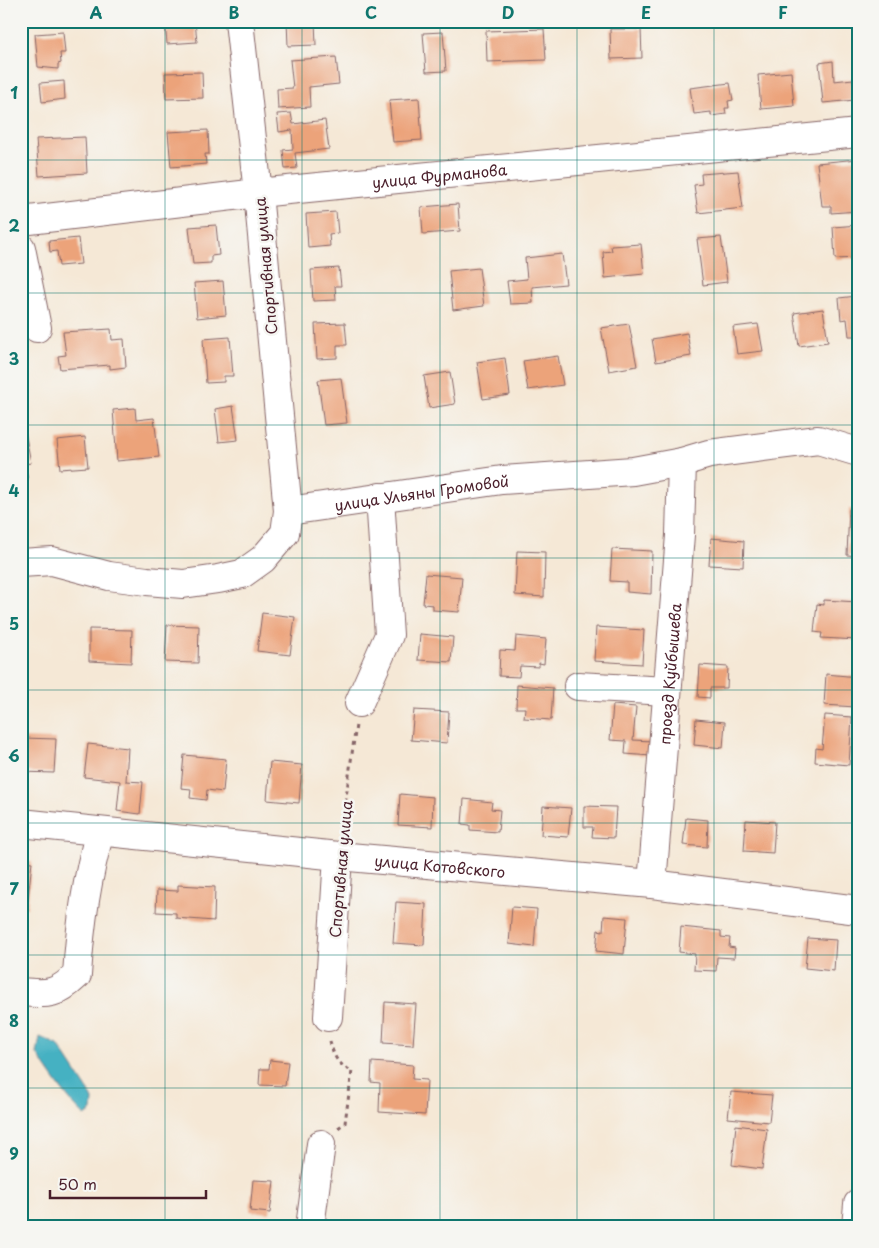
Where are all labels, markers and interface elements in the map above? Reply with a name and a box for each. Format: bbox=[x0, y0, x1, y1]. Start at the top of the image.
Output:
text: A bbox=[90, 0, 103, 24]
text: B bbox=[229, 0, 240, 24]
text: C bbox=[365, 0, 377, 24]
text: D bbox=[502, 0, 514, 24]
text: E bbox=[641, 0, 651, 24]
text: F bbox=[778, 0, 788, 24]
text: 1 bbox=[10, 80, 18, 104]
street label: улица Фурманова bbox=[371, 157, 509, 193]
street label: Спортивная улица bbox=[247, 196, 282, 336]
text: 2 bbox=[8, 213, 20, 237]
text: 3 bbox=[9, 346, 19, 370]
street label: улица Ульяны Громовой bbox=[333, 468, 509, 516]
text: 4 bbox=[9, 478, 20, 502]
street label: проезд Куйбышева bbox=[652, 601, 686, 745]
text: 5 bbox=[9, 611, 19, 635]
text: 6 bbox=[8, 743, 20, 767]
street label: Спортивная улица bbox=[323, 799, 358, 939]
street label: улица Котовского bbox=[373, 848, 506, 882]
text: 7 bbox=[9, 876, 19, 900]
text: 8 bbox=[9, 1008, 19, 1032]
text: 9 bbox=[9, 1141, 19, 1165]
scale bar bbox=[50, 1168, 206, 1200]
text: 50 m bbox=[58, 1172, 97, 1195]

